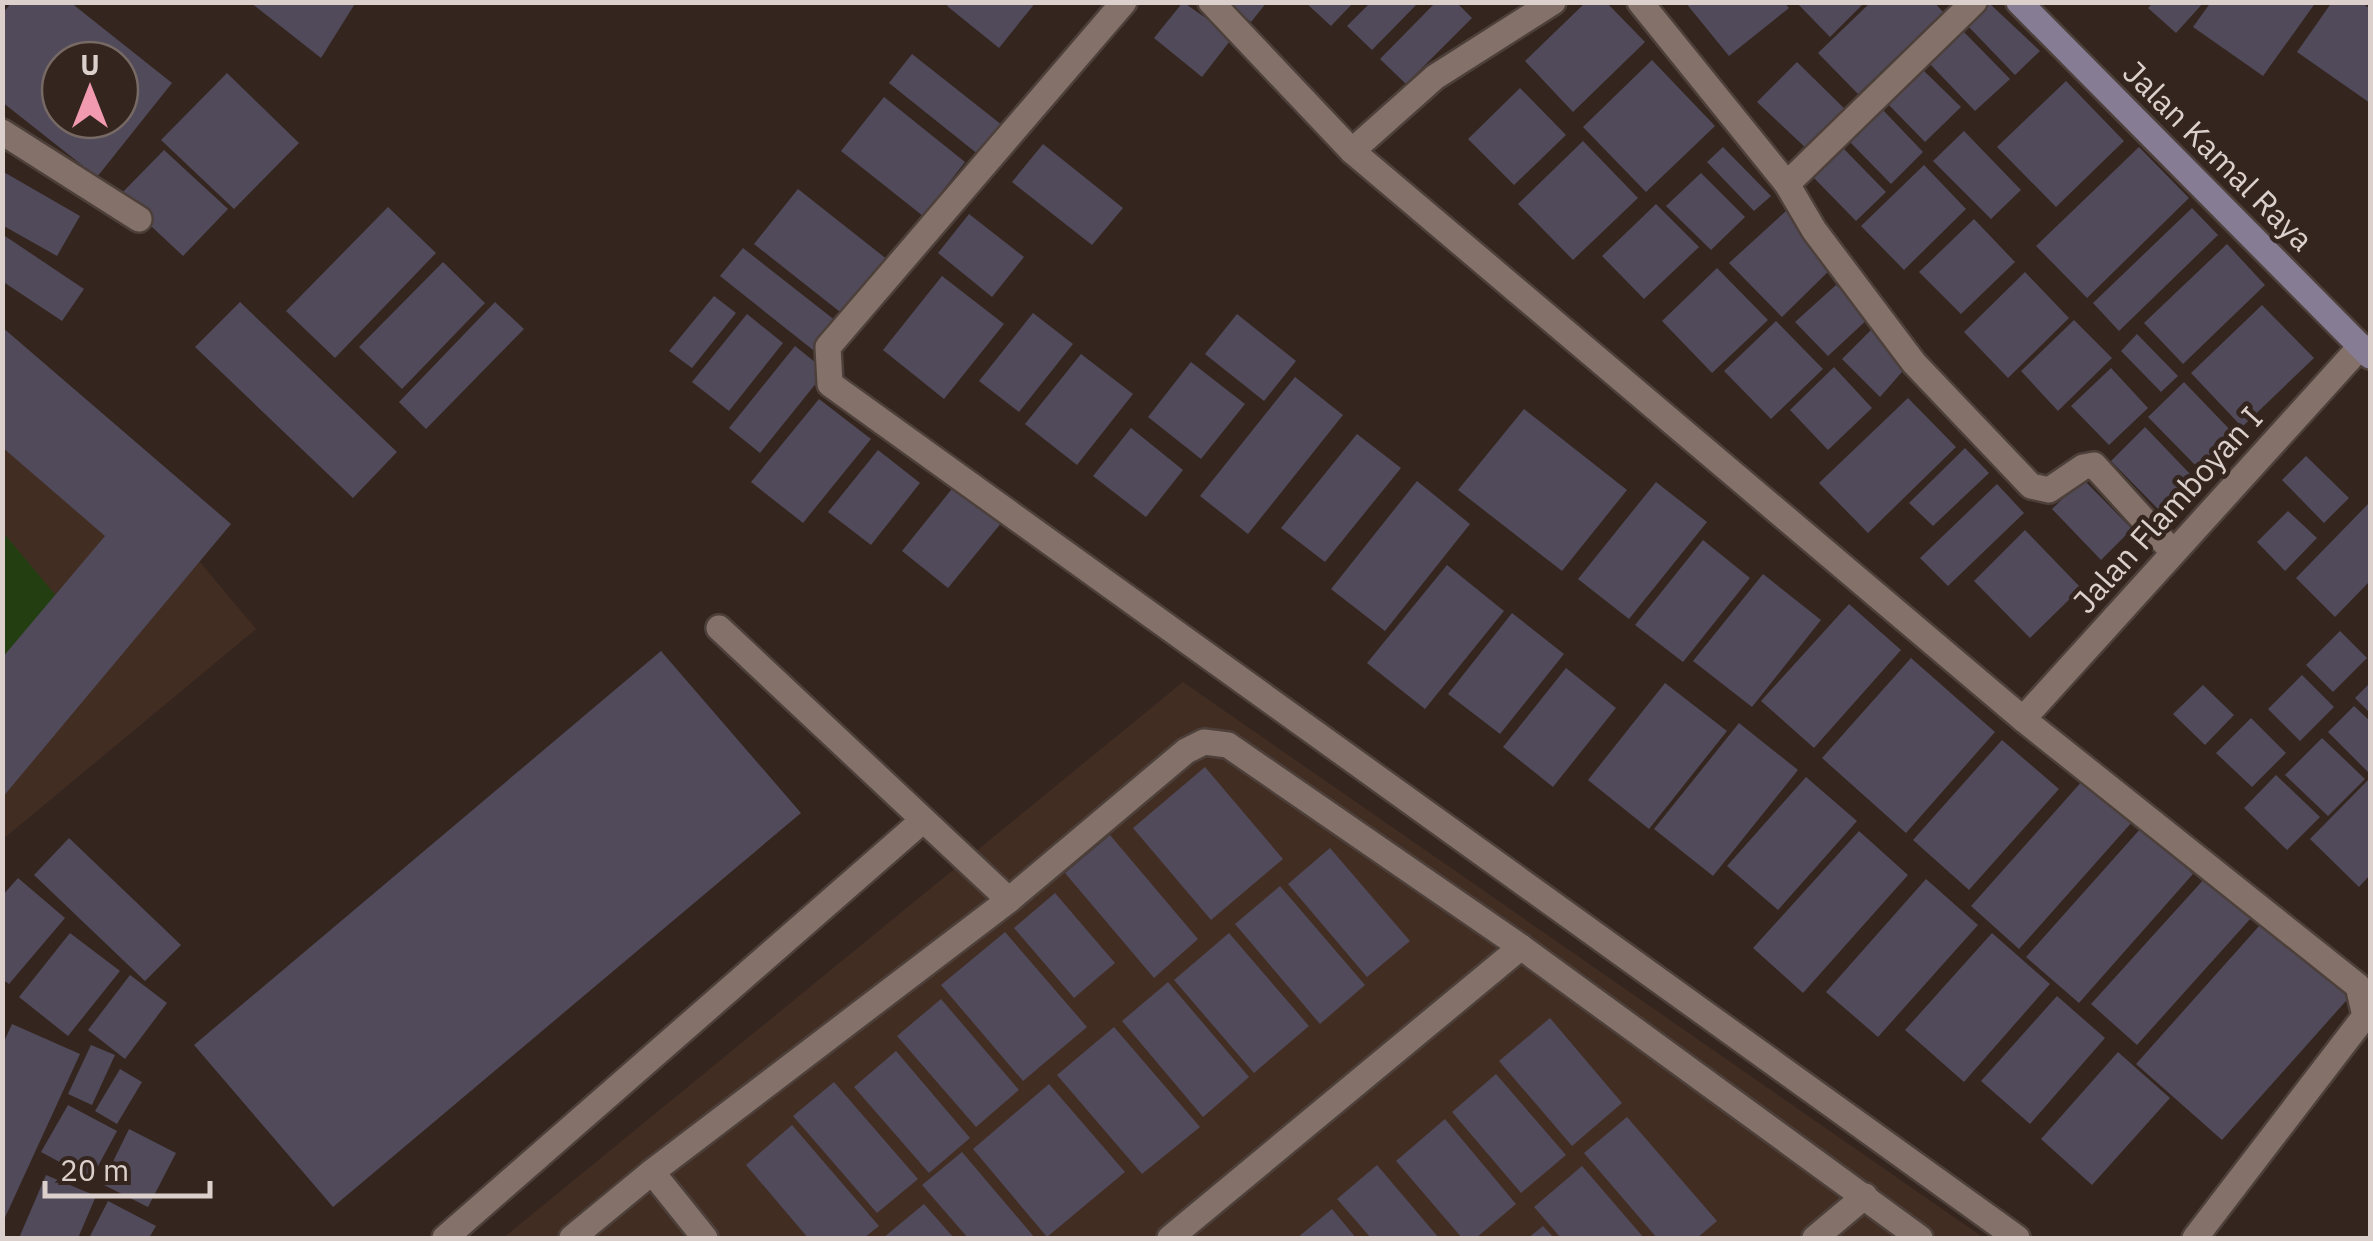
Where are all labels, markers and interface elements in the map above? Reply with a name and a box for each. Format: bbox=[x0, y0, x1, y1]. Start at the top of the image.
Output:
north arrow bbox=[40, 40, 140, 140]
text: U bbox=[80, 46, 100, 83]
street label: Jalan Kamal Raya bbox=[2114, 51, 2323, 260]
street label: Jalan Flamboyan I bbox=[2063, 397, 2271, 621]
scale bar bbox=[45, 1136, 210, 1198]
text: 20 m bbox=[60, 1150, 129, 1189]

